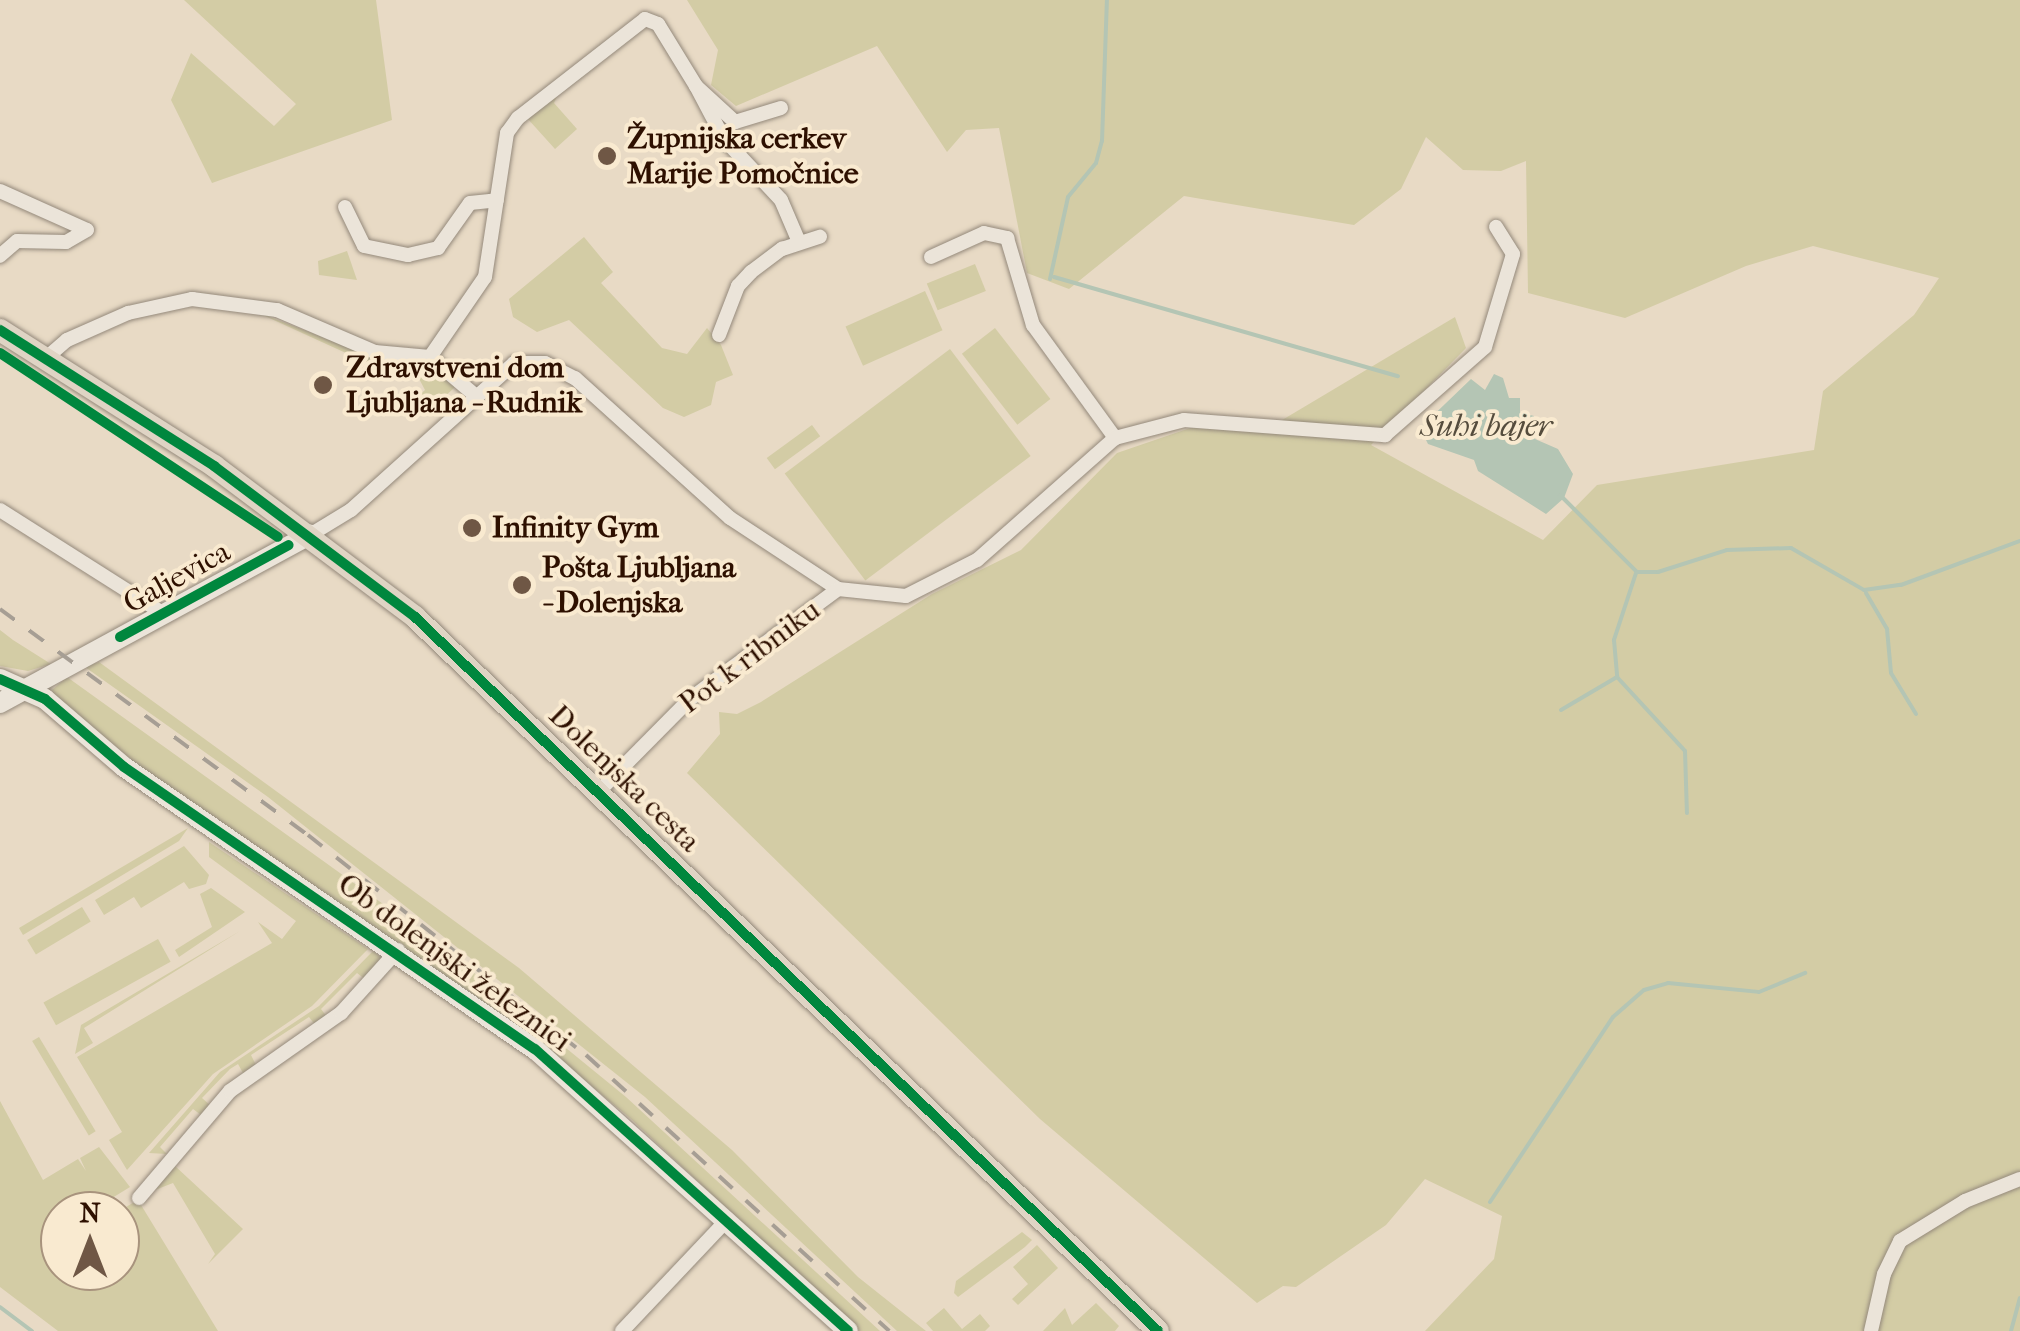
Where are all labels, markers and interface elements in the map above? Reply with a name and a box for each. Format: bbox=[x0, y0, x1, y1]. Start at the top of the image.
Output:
place label: Župnijska cerkev Marije Pomočnice bbox=[627, 121, 859, 192]
marker: Župnijska cerkev Marije Pomočnice bbox=[596, 145, 618, 167]
place label: Zdravstveni dom Ljubljana - Rudnik bbox=[346, 350, 582, 420]
marker: Zdravstveni dom Ljubljana - Rudnik bbox=[310, 372, 336, 398]
water label: Suhi bajer bbox=[1420, 407, 1552, 445]
place label: Infinity Gym bbox=[492, 510, 659, 546]
marker: Infinity Gym bbox=[461, 517, 483, 539]
street label: Galjevica bbox=[117, 534, 237, 622]
place label: Pošta Ljubljana - Dolenjska bbox=[542, 550, 736, 620]
marker: Pošta Ljubljana - Dolenjska bbox=[511, 574, 533, 596]
street label: Pot k ribniku bbox=[672, 592, 828, 722]
street label: Dolenjska cesta bbox=[541, 698, 707, 860]
street label: Ob dolenjski železnici bbox=[330, 866, 578, 1060]
north arrow bbox=[40, 1191, 140, 1291]
text: N bbox=[79, 1196, 101, 1229]

